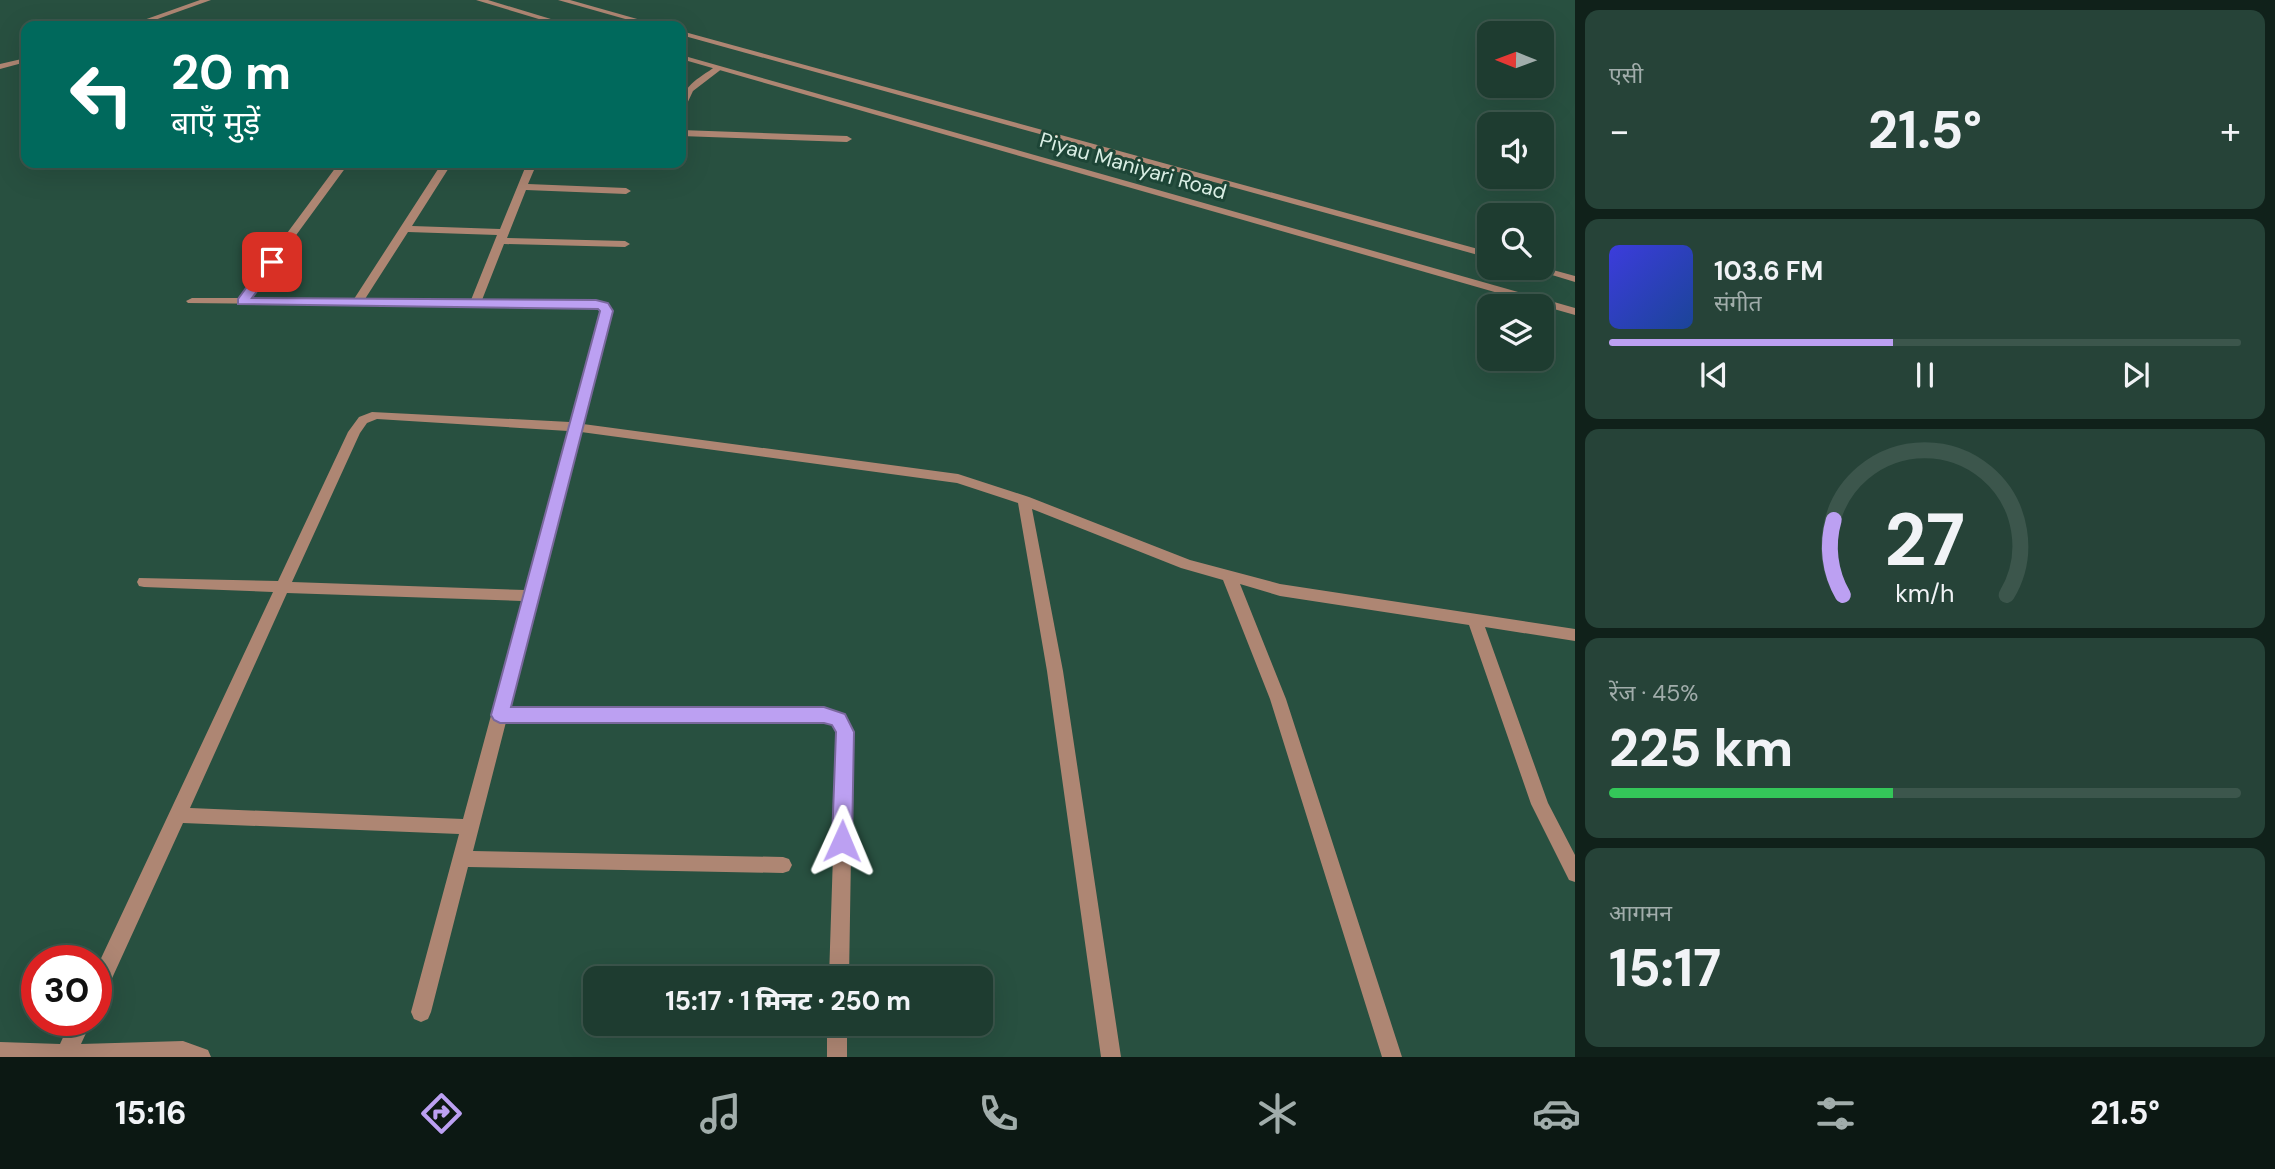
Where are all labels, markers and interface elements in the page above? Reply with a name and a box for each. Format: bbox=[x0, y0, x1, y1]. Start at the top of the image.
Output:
north arrow bbox=[1477, 21, 1554, 98]
map controls bbox=[1477, 21, 1554, 371]
text: 20 m bbox=[171, 40, 291, 104]
icon: left bbox=[56, 49, 147, 140]
text: एसी bbox=[1609, 60, 1643, 90]
text: 21.5° bbox=[1868, 96, 1982, 164]
text: बाएँ मुड़ें bbox=[171, 102, 260, 144]
text: − bbox=[1609, 106, 1630, 156]
text: + bbox=[2220, 106, 2241, 156]
button: sound bbox=[1477, 112, 1554, 189]
street label: Piyau Maniyari Road bbox=[1036, 126, 1230, 206]
button: search bbox=[1477, 203, 1554, 280]
pin bbox=[242, 232, 302, 292]
icon: arrive bbox=[253, 243, 291, 281]
text: 103.6 FM bbox=[1714, 254, 1823, 288]
text: संगीत bbox=[1714, 288, 1762, 318]
button: layers bbox=[1477, 294, 1554, 371]
icon: previous bbox=[1695, 356, 1733, 394]
icon: pause bbox=[1906, 356, 1944, 394]
icon: next bbox=[2117, 356, 2155, 394]
text: 27 bbox=[1885, 493, 1965, 588]
text: km/h bbox=[1895, 576, 1955, 609]
text: रेंज · 45% bbox=[1609, 678, 1698, 708]
text: 225 km bbox=[1609, 714, 1793, 782]
position arrow bbox=[805, 804, 879, 878]
text: आगमन bbox=[1609, 898, 1672, 928]
text: 15:17 bbox=[1609, 934, 1721, 1002]
speed limit sign: 30 bbox=[21, 945, 112, 1036]
text: 15:17 · 1 मिनट · 250 m bbox=[665, 984, 911, 1018]
icon: directions bbox=[417, 1089, 466, 1138]
icon: music bbox=[696, 1089, 745, 1138]
icon: phone bbox=[974, 1089, 1023, 1138]
icon: climate bbox=[1253, 1089, 1302, 1138]
icon: car bbox=[1532, 1089, 1581, 1138]
icon: filters bbox=[1811, 1089, 1860, 1138]
text: 15:16 bbox=[115, 1092, 187, 1134]
text: 21.5° bbox=[2090, 1092, 2160, 1134]

